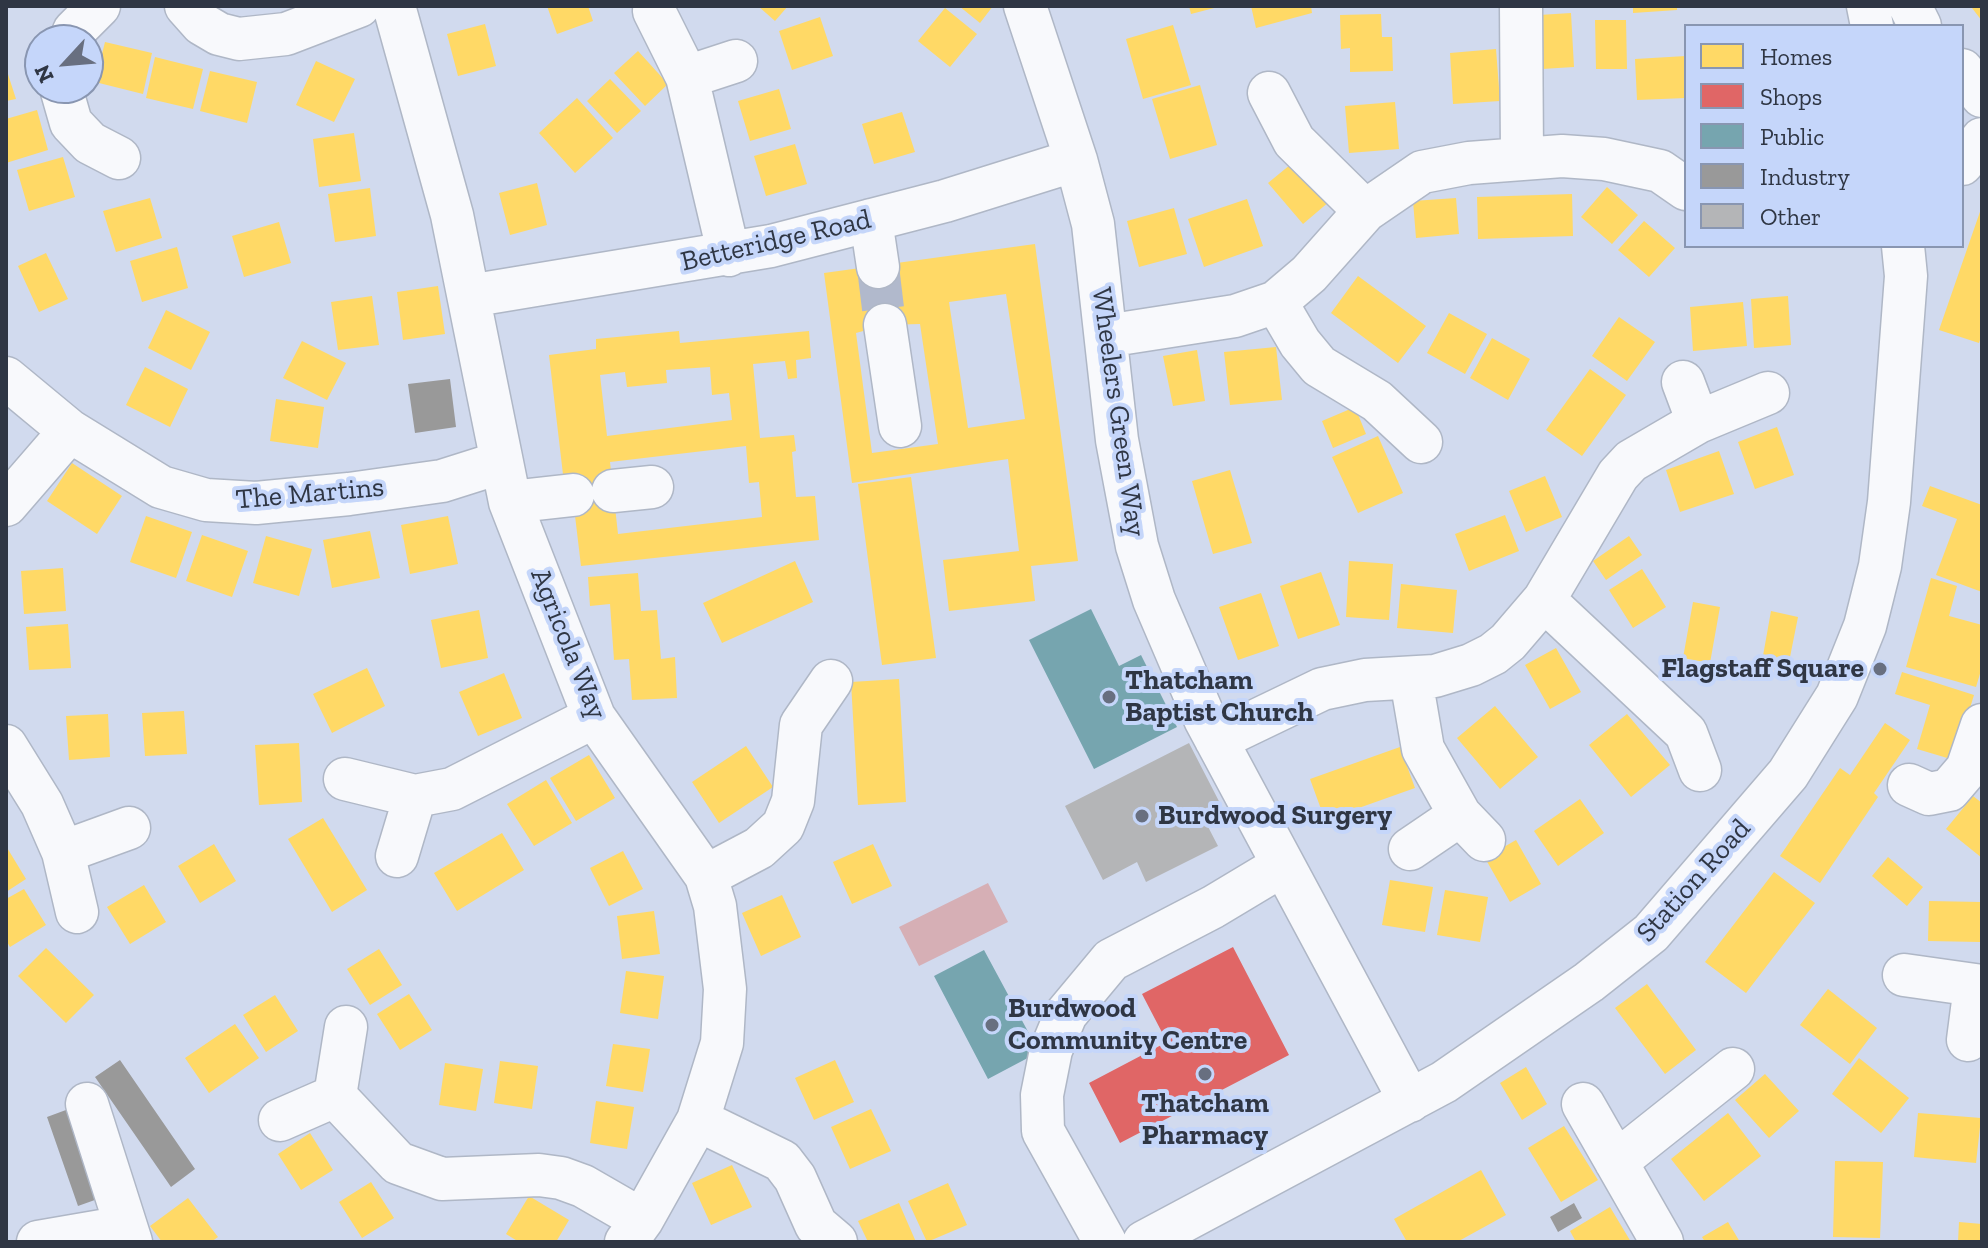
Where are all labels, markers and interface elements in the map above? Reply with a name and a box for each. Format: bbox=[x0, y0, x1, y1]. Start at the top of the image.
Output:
north arrow bbox=[24, 24, 104, 104]
legend bbox=[1684, 24, 1964, 248]
text: Homes bbox=[1760, 42, 1832, 71]
text: N bbox=[28, 60, 60, 87]
text: Shops bbox=[1760, 82, 1822, 111]
text: Public bbox=[1760, 122, 1824, 151]
text: Industry bbox=[1760, 162, 1850, 191]
text: Other bbox=[1760, 202, 1821, 231]
street label: Betteridge Road bbox=[678, 203, 874, 279]
street label: Wheelers Green Way bbox=[1084, 285, 1152, 539]
street label: The Martins bbox=[234, 471, 386, 517]
street label: Agricola Way bbox=[523, 564, 613, 724]
place label: Flagstaff Square bbox=[1661, 652, 1864, 686]
marker: Flagstaff Square bbox=[1871, 660, 1889, 678]
place label: Thatcham Baptist Church bbox=[1125, 664, 1314, 730]
marker: Thatcham Baptist Church bbox=[1100, 688, 1118, 706]
place label: Burdwood Surgery bbox=[1158, 799, 1392, 833]
marker: Burdwood Surgery bbox=[1133, 807, 1151, 825]
street label: Station Road bbox=[1630, 813, 1758, 949]
place label: Burdwood Community Centre bbox=[1008, 992, 1247, 1058]
marker: Burdwood Community Centre bbox=[983, 1016, 1001, 1034]
marker: Thatcham Pharmacy bbox=[1196, 1065, 1214, 1083]
place label: Thatcham Pharmacy bbox=[1141, 1087, 1269, 1153]

